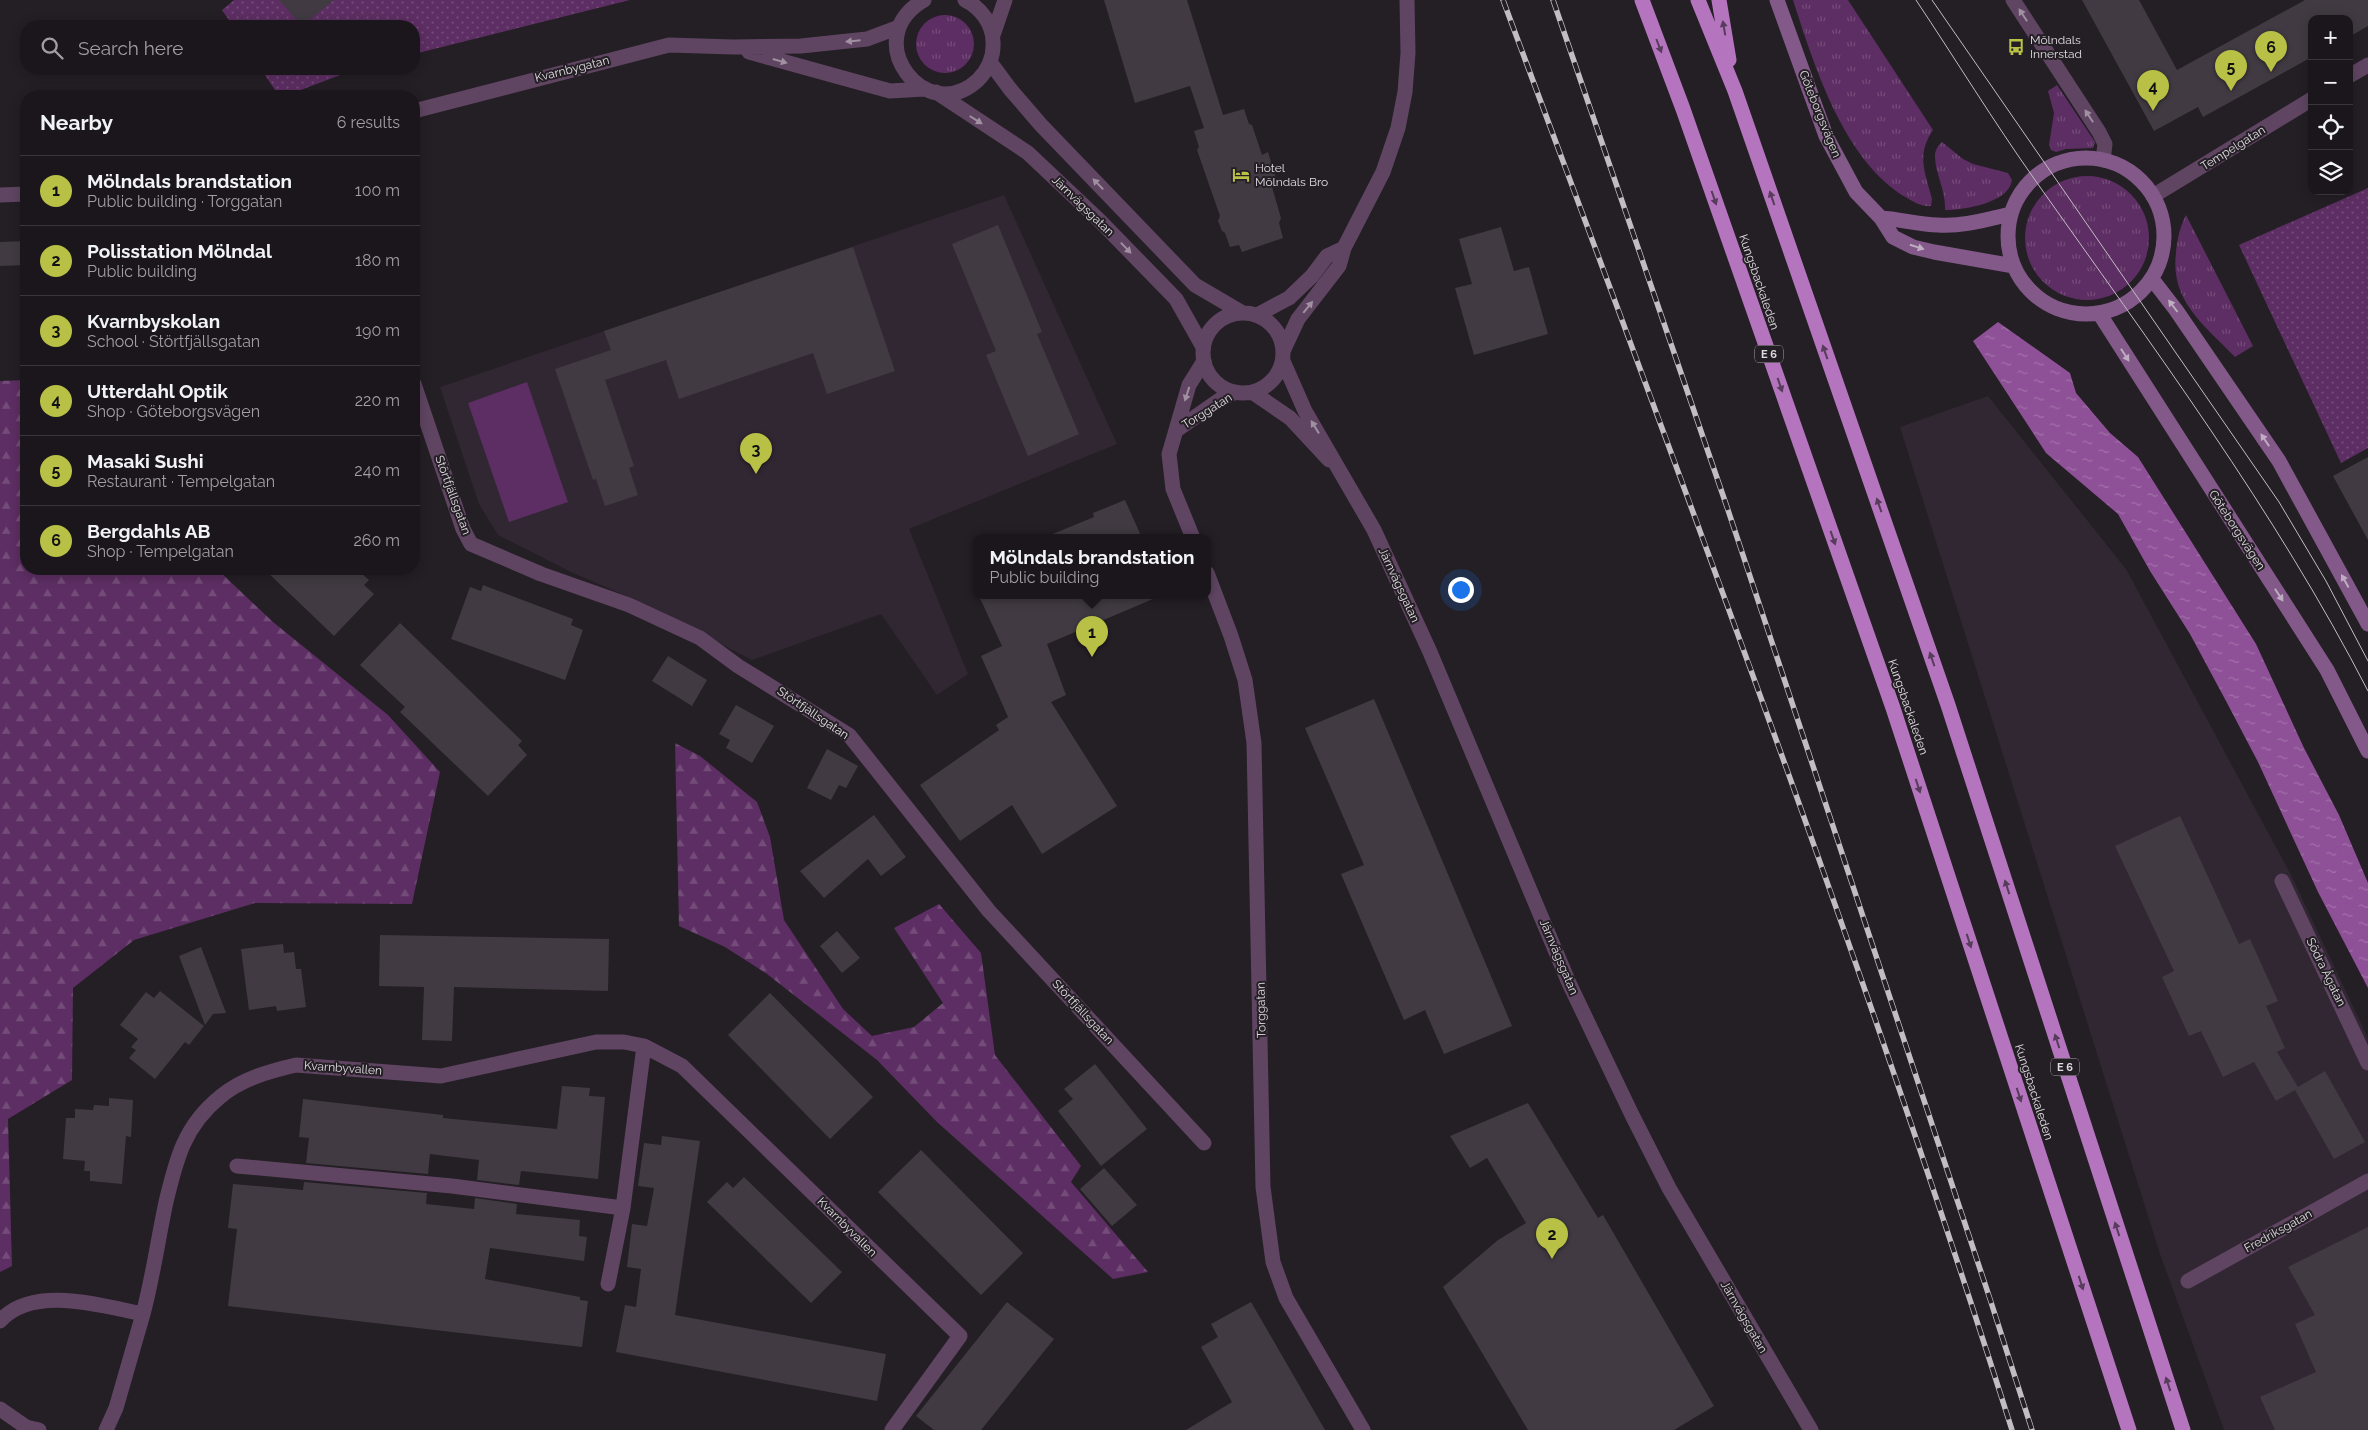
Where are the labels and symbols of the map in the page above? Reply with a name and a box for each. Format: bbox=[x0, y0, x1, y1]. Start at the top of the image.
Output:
one-way arrow bbox=[2018, 9, 2028, 22]
one-way arrow bbox=[1719, 20, 1727, 36]
pin: 6 bbox=[2255, 31, 2287, 72]
place label: Mölndals Innerstad bbox=[2030, 33, 2082, 61]
one-way arrow bbox=[844, 37, 860, 45]
bus stop icon: Mölndals Innerstad bbox=[2006, 37, 2026, 57]
one-way arrow bbox=[1656, 38, 1663, 53]
pin: 5 bbox=[2215, 50, 2247, 91]
street label: Kvarnbygatan bbox=[533, 53, 611, 85]
one-way arrow bbox=[773, 57, 788, 65]
street label: Göteborgsvägen bbox=[1796, 68, 1844, 160]
pin: 4 bbox=[2137, 70, 2169, 111]
one-way arrow bbox=[2084, 109, 2093, 123]
one-way arrow bbox=[970, 115, 983, 125]
street label: Tempelgatan bbox=[2198, 123, 2268, 173]
place label: Hotel Mölndals Bro bbox=[1255, 161, 1328, 189]
hotel icon: Hotel Mölndals Bro bbox=[1231, 165, 1251, 185]
street label: Järnvägsgatan bbox=[1049, 173, 1117, 239]
one-way arrow bbox=[1092, 179, 1104, 191]
one-way arrow bbox=[1768, 190, 1776, 205]
one-way arrow bbox=[1711, 191, 1718, 206]
street label: Kungsbackaleden bbox=[1736, 232, 1782, 332]
one-way arrow bbox=[1120, 241, 1132, 253]
one-way arrow bbox=[1909, 244, 1924, 252]
one-way arrow bbox=[2168, 299, 2178, 313]
one-way arrow bbox=[1303, 301, 1314, 314]
one-way arrow bbox=[1821, 344, 1828, 359]
road number: E 6 bbox=[1755, 346, 1783, 362]
one-way arrow bbox=[2120, 348, 2129, 362]
one-way arrow bbox=[1776, 378, 1784, 393]
one-way arrow bbox=[1182, 386, 1190, 401]
street label: Torggatan bbox=[1180, 390, 1234, 432]
one-way arrow bbox=[1310, 420, 1320, 433]
pin: 3 bbox=[740, 433, 772, 474]
one-way arrow bbox=[2260, 433, 2270, 446]
street label: Störtfjällsgatan bbox=[432, 453, 474, 537]
street label: Göteborgsvägen bbox=[2206, 487, 2268, 573]
one-way arrow bbox=[1875, 497, 1883, 512]
one-way arrow bbox=[1829, 531, 1837, 546]
street label: Järnvägsgatan bbox=[1376, 545, 1422, 625]
one-way arrow bbox=[2341, 574, 2349, 588]
your location bbox=[1448, 577, 1474, 603]
one-way arrow bbox=[2274, 588, 2283, 601]
pin: 1 bbox=[1076, 616, 1108, 657]
one-way arrow bbox=[1928, 651, 1935, 666]
street label: Kungsbackaleden bbox=[1885, 657, 1931, 757]
street label: Störtfjällsgatan bbox=[774, 684, 852, 742]
one-way arrow bbox=[1915, 779, 1923, 794]
one-way arrow bbox=[2003, 879, 2010, 894]
street label: Järnvägsgatan bbox=[1537, 917, 1581, 997]
one-way arrow bbox=[1966, 933, 1973, 948]
street label: Södra Ågatan bbox=[2303, 935, 2349, 1009]
street label: Störtfjällsgatan bbox=[1049, 977, 1117, 1047]
street label: Torggatan bbox=[1254, 982, 1268, 1038]
one-way arrow bbox=[2052, 1033, 2060, 1048]
street label: Kungsbackaleden bbox=[2012, 1042, 2056, 1142]
street label: Kvarnbyvallen bbox=[303, 1058, 383, 1078]
road number: E 6 bbox=[2051, 1058, 2079, 1076]
one-way arrow bbox=[2016, 1088, 2024, 1103]
street label: Kvarnbyvallen bbox=[814, 1194, 880, 1260]
street label: Fredriksgatan bbox=[2242, 1207, 2314, 1255]
pin: 2 bbox=[1536, 1218, 1568, 1259]
one-way arrow bbox=[2113, 1221, 2121, 1236]
one-way arrow bbox=[2077, 1275, 2085, 1290]
street label: Järnvägsgatan bbox=[1718, 1279, 1770, 1355]
one-way arrow bbox=[2163, 1376, 2171, 1391]

